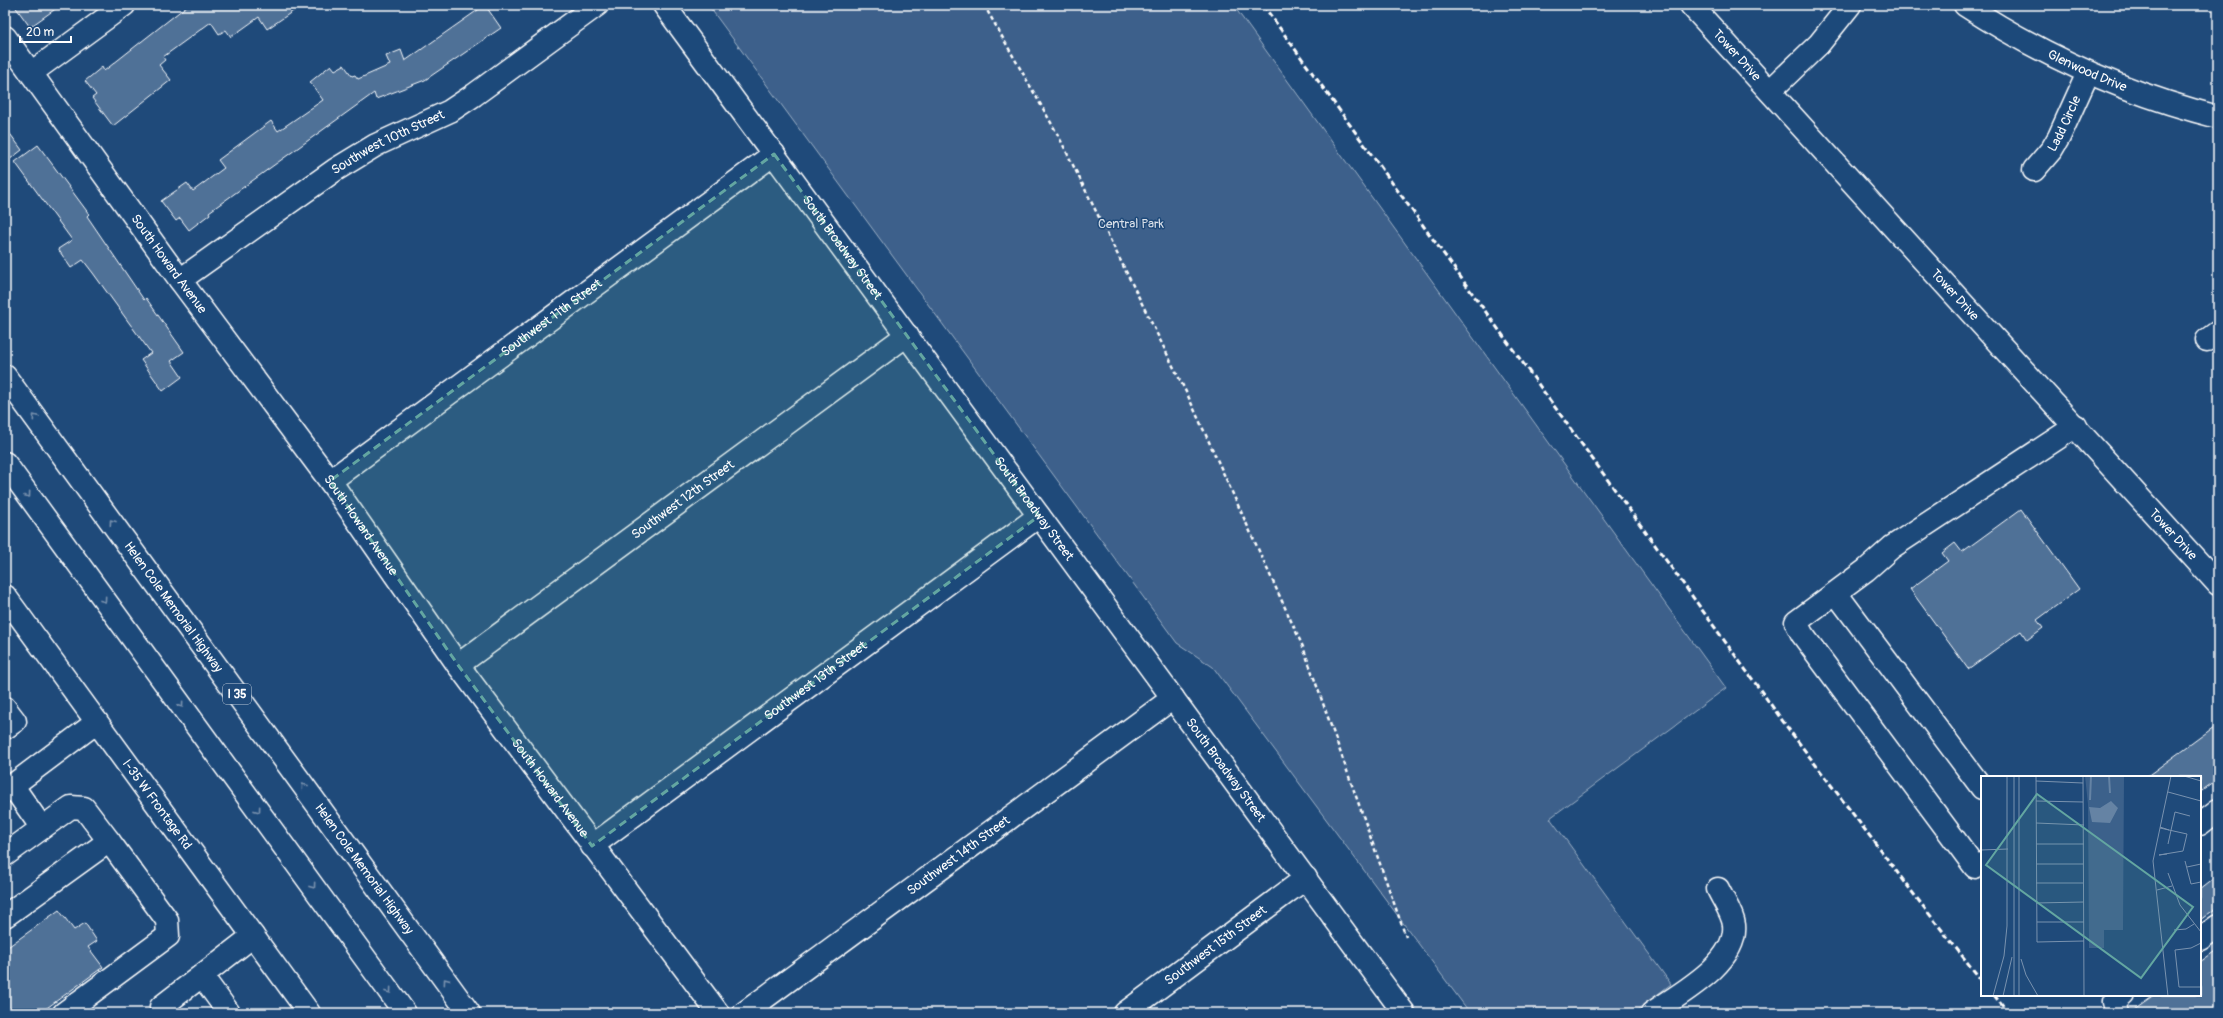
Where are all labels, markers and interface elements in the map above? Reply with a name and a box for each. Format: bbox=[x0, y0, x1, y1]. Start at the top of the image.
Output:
scale bar bbox=[20, 18, 71, 44]
text: 20 m bbox=[26, 25, 55, 40]
street label: Tower Drive bbox=[1709, 26, 1765, 85]
street label: Glenwood Drive bbox=[2045, 46, 2129, 96]
street label: Ladd Circle bbox=[2044, 93, 2085, 155]
street label: Southwest 10th Street bbox=[329, 106, 448, 178]
street label: South Broadway Street bbox=[799, 193, 886, 303]
street label: South Howard Avenue bbox=[127, 211, 211, 317]
park label: Central Park bbox=[1098, 216, 1165, 232]
street label: Tower Drive bbox=[1927, 266, 1983, 324]
street label: Southwest 11th Street bbox=[498, 275, 606, 360]
one-way arrow bbox=[33, 415, 40, 422]
street label: South Broadway Street bbox=[990, 454, 1078, 565]
street label: Southwest 12th Street bbox=[628, 456, 738, 543]
street label: South Howard Avenue bbox=[320, 472, 402, 579]
one-way arrow bbox=[23, 490, 30, 497]
street label: Tower Drive bbox=[2145, 505, 2201, 564]
one-way arrow bbox=[110, 520, 117, 527]
street label: Helen Cole Memorial Highway bbox=[120, 539, 227, 676]
one-way arrow bbox=[100, 595, 107, 602]
street label: Southwest 13th Street bbox=[761, 637, 871, 724]
road number: I 35 bbox=[223, 684, 251, 704]
one-way arrow bbox=[176, 700, 183, 707]
street label: South Broadway Street bbox=[1182, 715, 1269, 826]
street label: South Howard Avenue bbox=[508, 736, 592, 841]
street label: I-35 W Frontage Rd bbox=[119, 756, 195, 853]
inset map bbox=[1981, 776, 2201, 996]
one-way arrow bbox=[301, 783, 308, 790]
street label: Helen Cole Memorial Highway bbox=[311, 801, 417, 938]
one-way arrow bbox=[253, 806, 260, 813]
street label: Southwest 14th Street bbox=[904, 812, 1014, 899]
one-way arrow bbox=[308, 881, 315, 888]
street label: Southwest 15th Street bbox=[1161, 902, 1270, 989]
one-way arrow bbox=[444, 979, 451, 986]
one-way arrow bbox=[384, 986, 391, 993]

